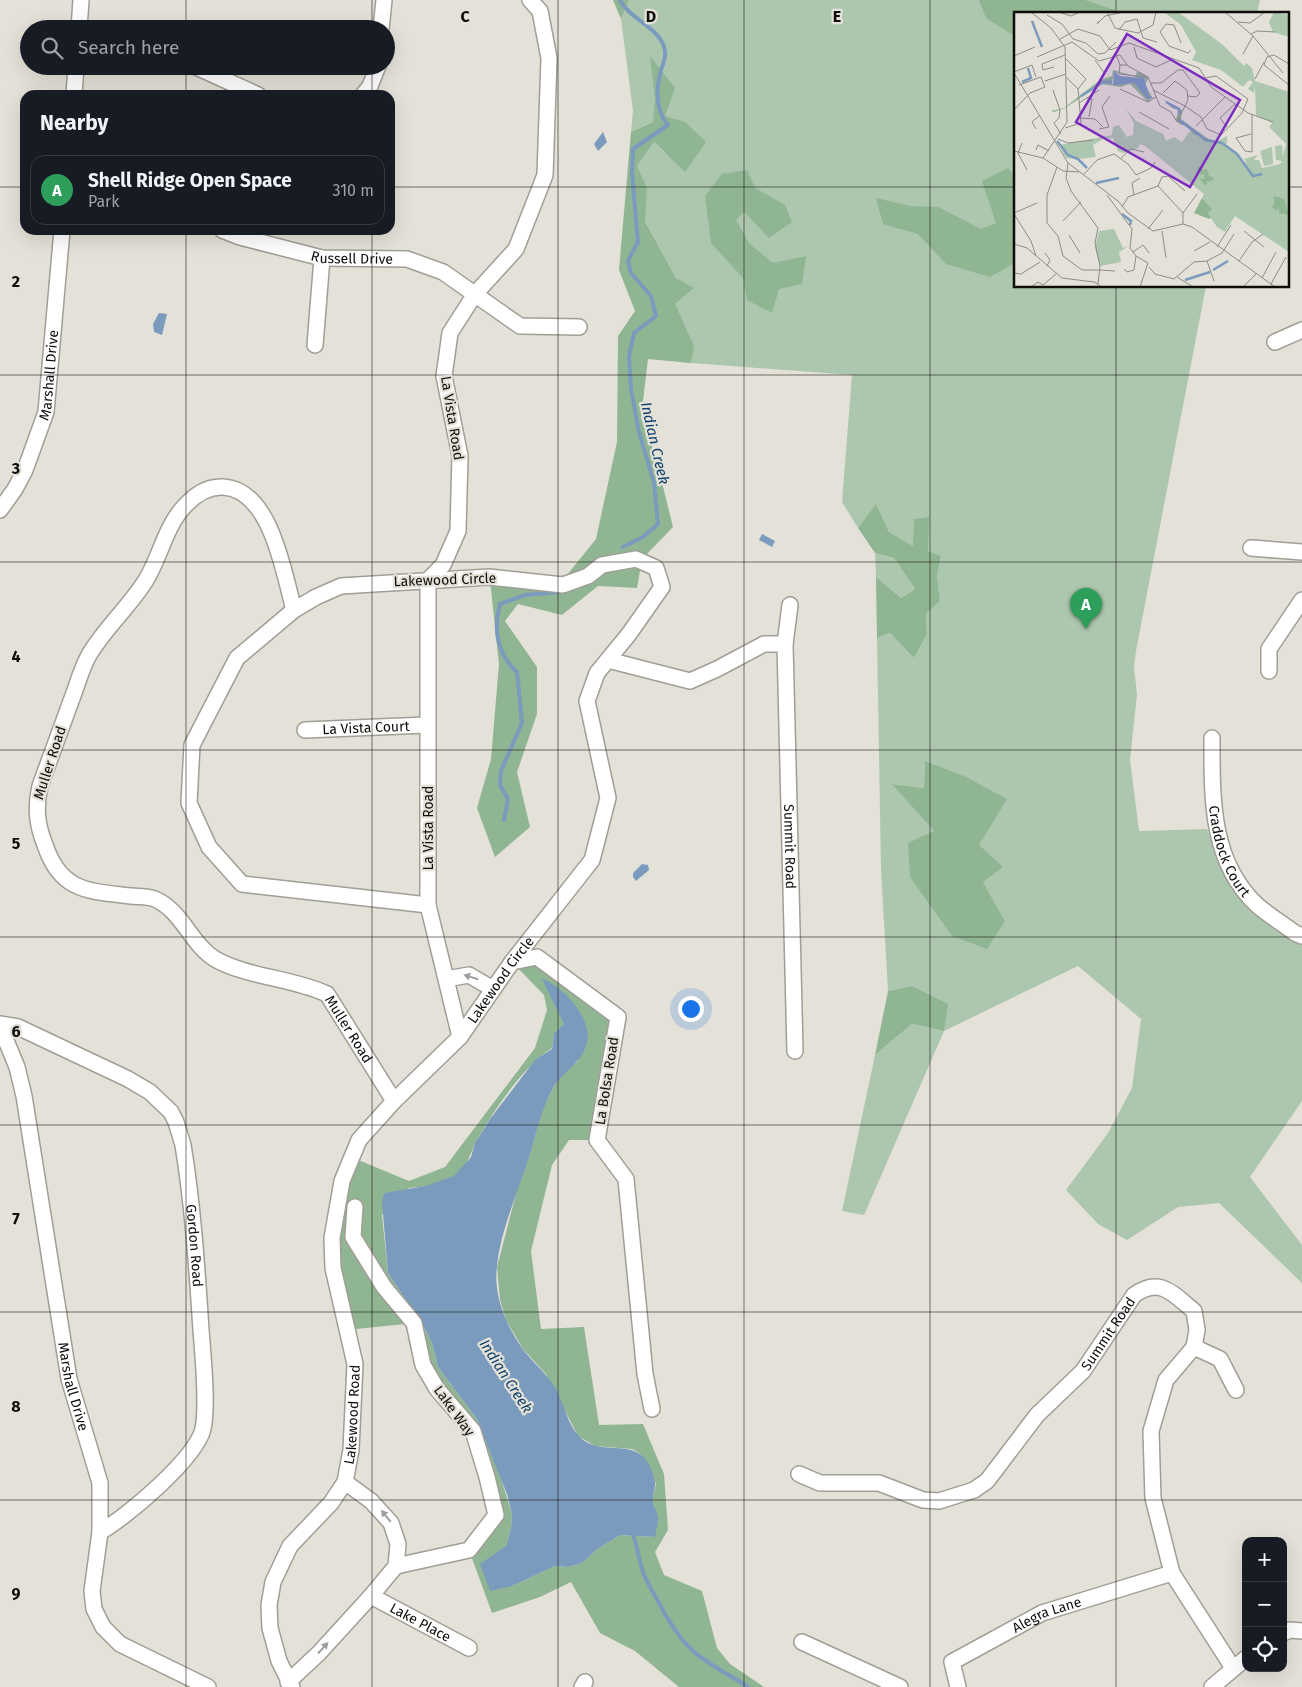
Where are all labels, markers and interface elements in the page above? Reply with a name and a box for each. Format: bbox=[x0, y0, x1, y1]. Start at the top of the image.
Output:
text: C bbox=[460, 7, 470, 26]
text: D bbox=[646, 7, 656, 26]
text: E bbox=[833, 7, 841, 26]
inset map bbox=[1014, 12, 1290, 288]
search box bbox=[20, 20, 395, 75]
icon: search bbox=[38, 34, 66, 62]
text: Search here bbox=[78, 36, 179, 59]
text: Nearby bbox=[40, 110, 108, 136]
text: Shell Ridge Open Space bbox=[88, 169, 292, 192]
text: A bbox=[52, 181, 62, 200]
text: 310 m bbox=[333, 181, 374, 200]
text: Park bbox=[88, 192, 120, 211]
street label: Russell Drive bbox=[309, 247, 393, 267]
text: 2 bbox=[12, 272, 20, 291]
street label: Marshall Drive bbox=[35, 329, 62, 423]
street label: La Vista Road bbox=[437, 375, 467, 461]
water label: Indian Creek bbox=[637, 400, 673, 486]
text: 3 bbox=[11, 459, 20, 478]
street label: Lakewood Circle bbox=[393, 570, 497, 590]
pin: A bbox=[1070, 588, 1102, 629]
text: 4 bbox=[11, 647, 21, 666]
street label: La Vista Court bbox=[322, 717, 411, 738]
street label: Muller Road bbox=[30, 724, 70, 802]
street label: La Vista Road bbox=[420, 786, 437, 871]
street label: Summit Road bbox=[780, 804, 800, 889]
street label: Craddock Court bbox=[1205, 804, 1254, 901]
text: 5 bbox=[12, 834, 21, 853]
street label: Lakewood Circle bbox=[464, 933, 537, 1026]
one-way arrow bbox=[463, 973, 478, 981]
street label: Muller Road bbox=[321, 992, 376, 1066]
your location bbox=[678, 996, 704, 1022]
text: 6 bbox=[11, 1022, 21, 1041]
street label: La Bolsa Road bbox=[592, 1036, 622, 1126]
street label: Gordon Road bbox=[183, 1203, 207, 1288]
text: 7 bbox=[12, 1209, 20, 1228]
street label: Summit Road bbox=[1077, 1294, 1139, 1374]
water label: Indian Creek bbox=[476, 1336, 536, 1416]
street label: Marshall Drive bbox=[55, 1341, 92, 1433]
street label: Lakewood Road bbox=[340, 1364, 363, 1466]
street label: Lake Way bbox=[430, 1382, 478, 1440]
text: 8 bbox=[11, 1397, 21, 1416]
one-way arrow bbox=[380, 1510, 391, 1523]
map controls bbox=[1242, 1537, 1287, 1672]
button: + bbox=[1242, 1537, 1287, 1582]
button: − bbox=[1242, 1582, 1287, 1627]
text: 9 bbox=[12, 1584, 21, 1603]
street label: Alegra Lane bbox=[1009, 1593, 1083, 1636]
street label: Lake Place bbox=[387, 1599, 454, 1645]
button: locate bbox=[1242, 1627, 1287, 1672]
one-way arrow bbox=[317, 1642, 329, 1654]

